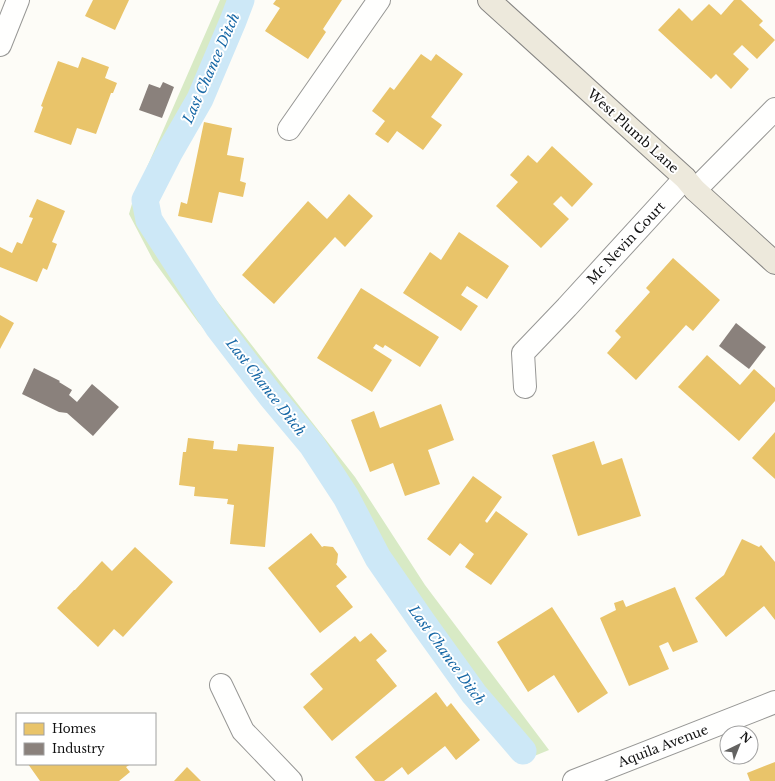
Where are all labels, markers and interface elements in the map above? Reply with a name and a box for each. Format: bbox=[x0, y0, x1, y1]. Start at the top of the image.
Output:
water label: Last Chance Ditch bbox=[178, 10, 243, 127]
street label: West Plumb Lane bbox=[583, 85, 682, 177]
street label: Mc Nevin Court bbox=[583, 198, 669, 288]
water label: Last Chance Ditch bbox=[222, 334, 310, 439]
water label: Last Chance Ditch bbox=[404, 601, 489, 708]
legend bbox=[16, 713, 156, 765]
text: Homes bbox=[52, 721, 96, 736]
street label: Aquila Avenue bbox=[614, 721, 711, 771]
north arrow bbox=[719, 725, 759, 765]
text: N bbox=[737, 729, 755, 747]
text: Industry bbox=[52, 741, 105, 756]

